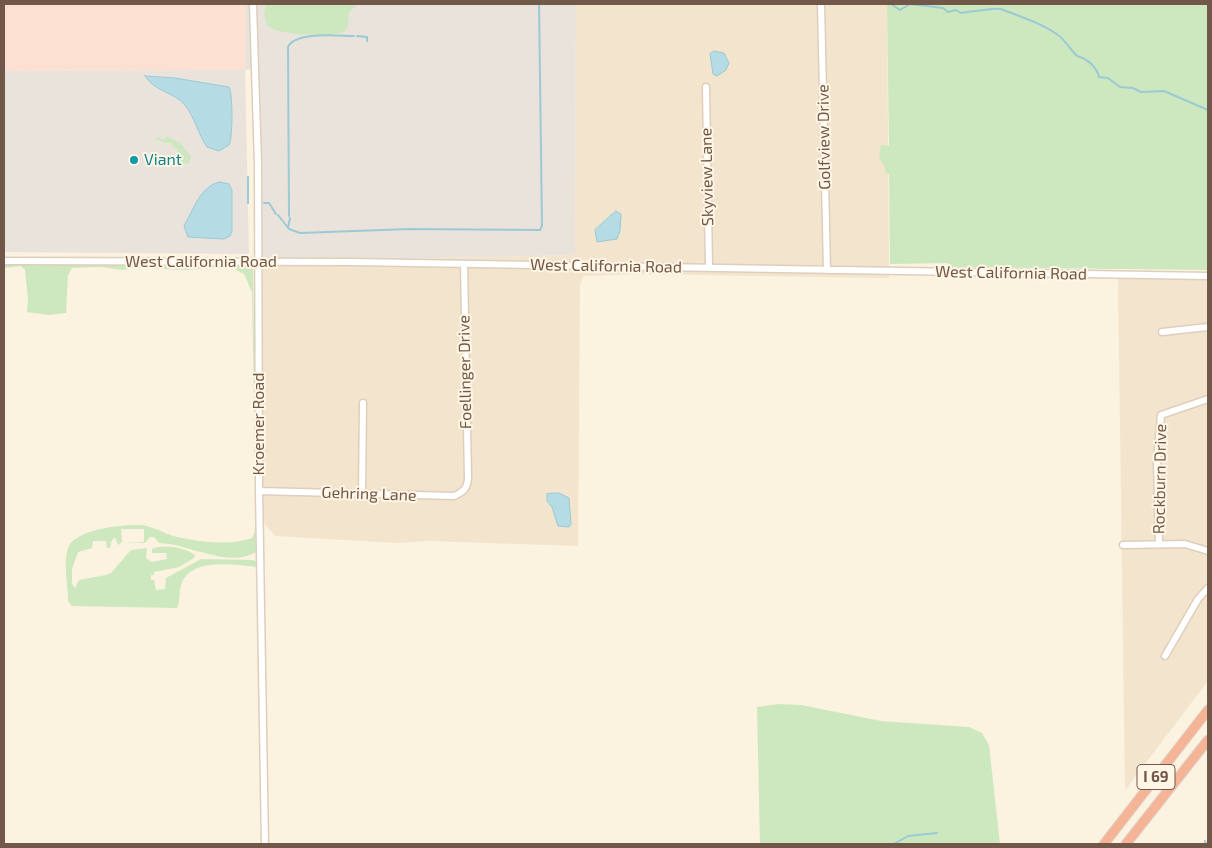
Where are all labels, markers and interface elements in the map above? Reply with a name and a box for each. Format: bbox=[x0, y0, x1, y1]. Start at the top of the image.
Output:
street label: Golfview Drive bbox=[813, 84, 835, 190]
street label: Skyview Lane bbox=[697, 128, 717, 226]
place label: Viant bbox=[144, 150, 182, 170]
marker: Viant bbox=[128, 154, 140, 166]
street label: West California Road bbox=[125, 252, 277, 272]
street label: West California Road bbox=[530, 255, 682, 277]
street label: West California Road bbox=[935, 262, 1087, 284]
street label: Foellinger Drive bbox=[454, 315, 476, 429]
street label: Kroemer Road bbox=[249, 373, 269, 475]
street label: Rockburn Drive bbox=[1149, 424, 1171, 534]
street label: Gehring Lane bbox=[321, 483, 417, 505]
road number: I 69 bbox=[1137, 764, 1175, 790]

